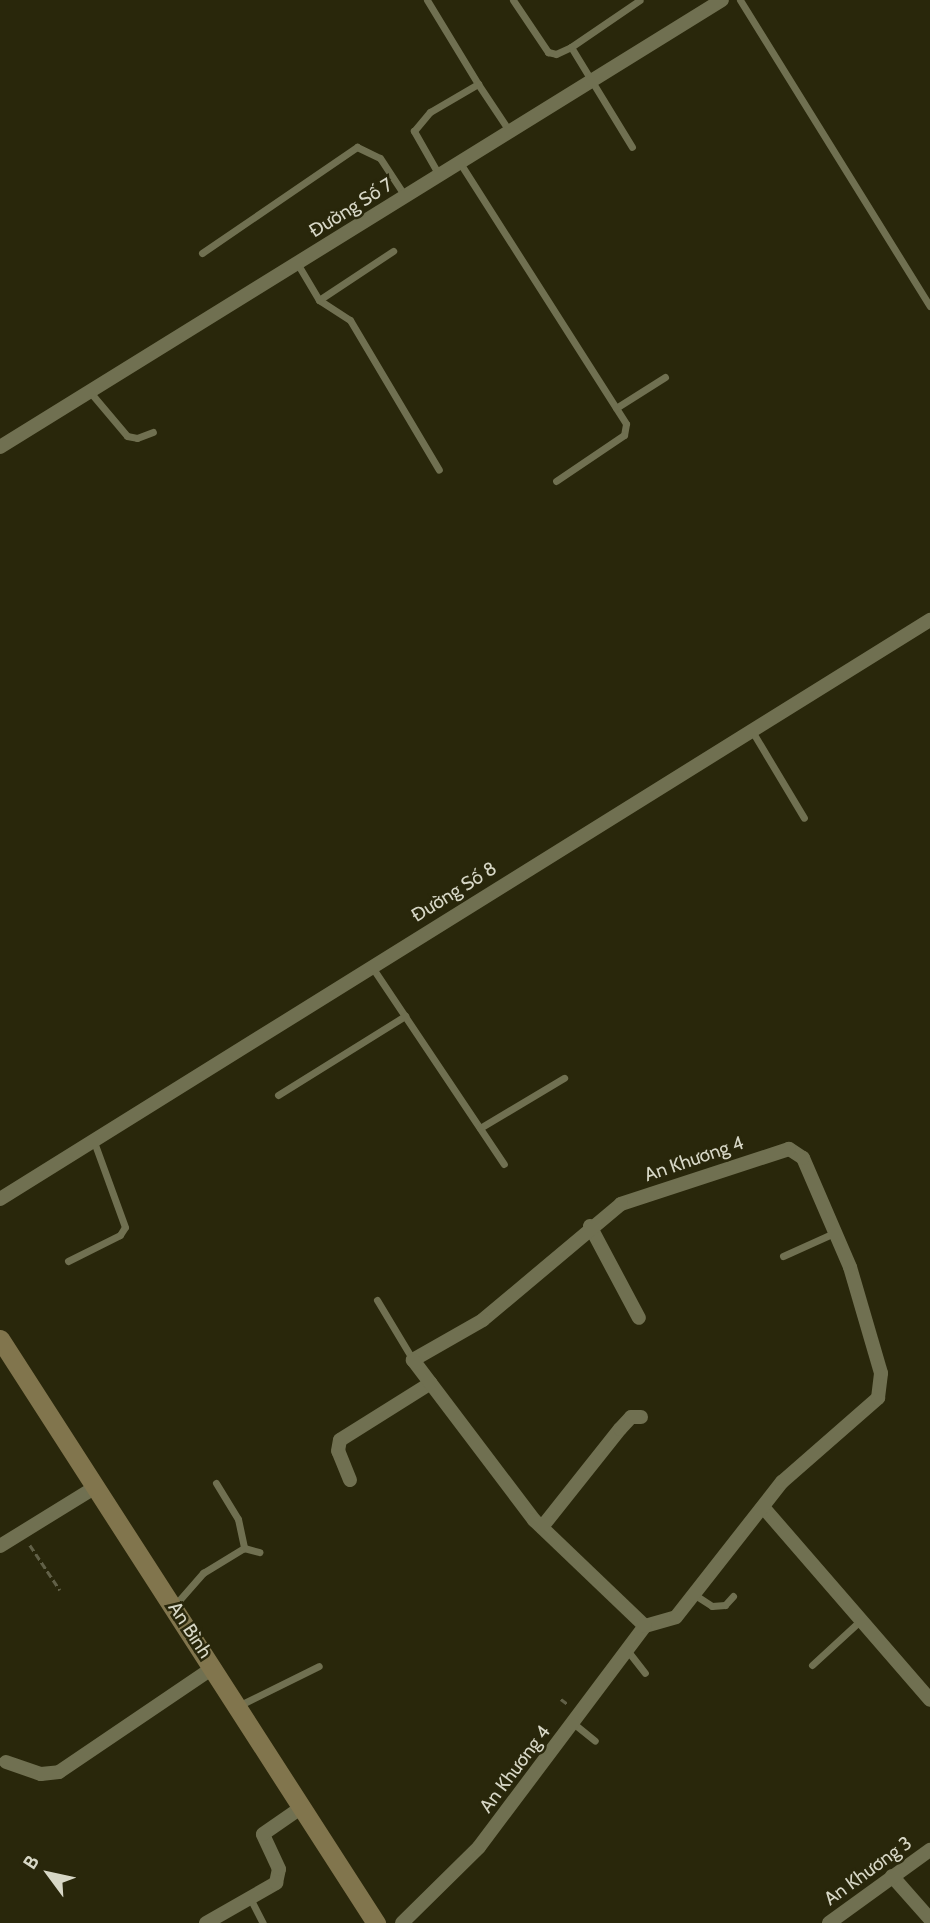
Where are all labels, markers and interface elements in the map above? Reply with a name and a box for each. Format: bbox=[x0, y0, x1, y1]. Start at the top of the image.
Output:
street label: Đường Số 7 bbox=[305, 173, 397, 243]
street label: Đường Số 8 bbox=[407, 857, 501, 927]
street label: An Khương 4 bbox=[641, 1131, 747, 1187]
street label: An Bình bbox=[163, 1597, 217, 1663]
street label: An Khương 4 bbox=[475, 1721, 555, 1817]
street label: An Khương 3 bbox=[820, 1832, 916, 1910]
north arrow bbox=[14, 1839, 84, 1909]
text: B bbox=[18, 1851, 44, 1874]

